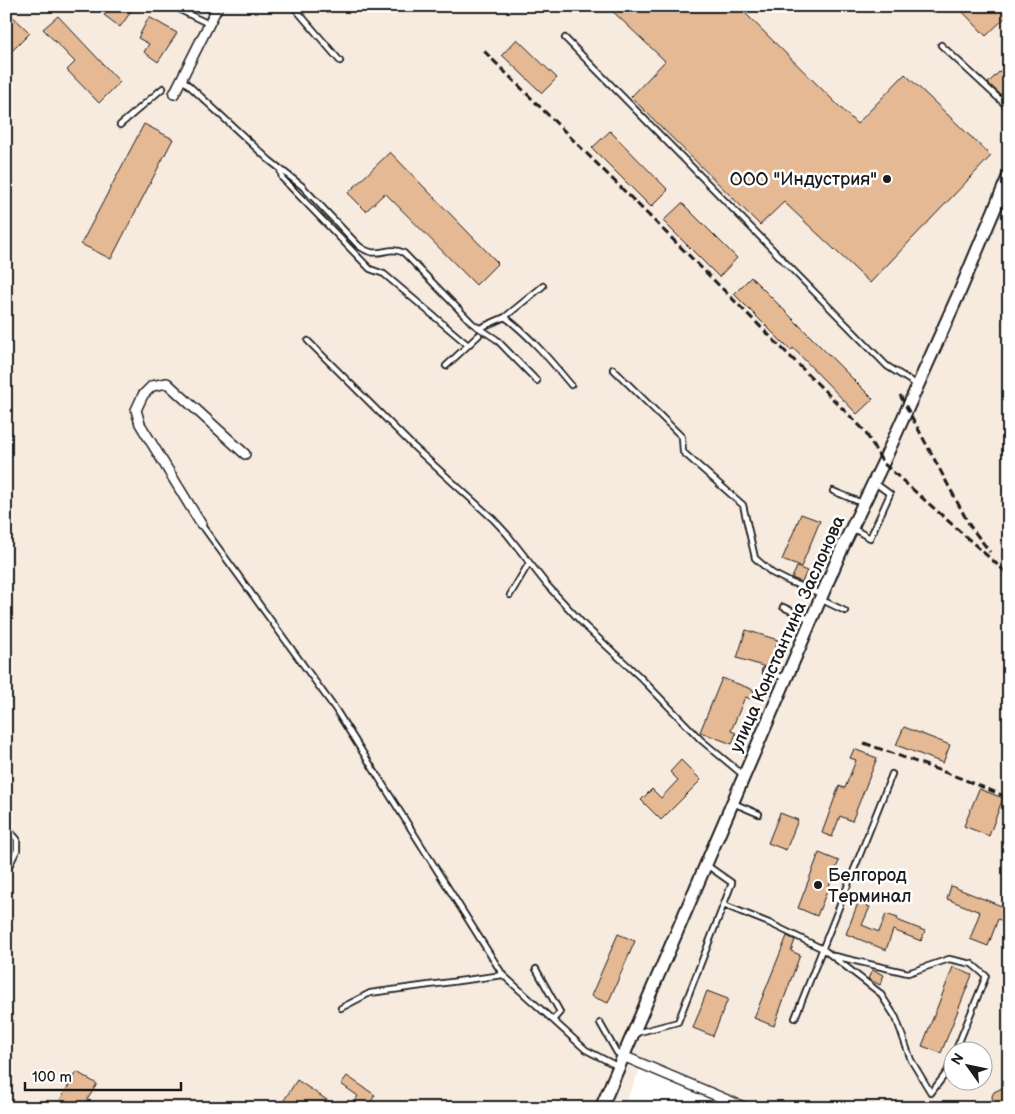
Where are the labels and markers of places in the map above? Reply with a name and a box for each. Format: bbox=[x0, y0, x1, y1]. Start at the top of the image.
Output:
place label: ООО "Индустрия" bbox=[730, 169, 877, 190]
marker: ООО "Индустрия" bbox=[881, 173, 893, 185]
place label: Белгород Терминал bbox=[828, 865, 912, 907]
marker: Белгород Терминал bbox=[812, 879, 824, 891]

